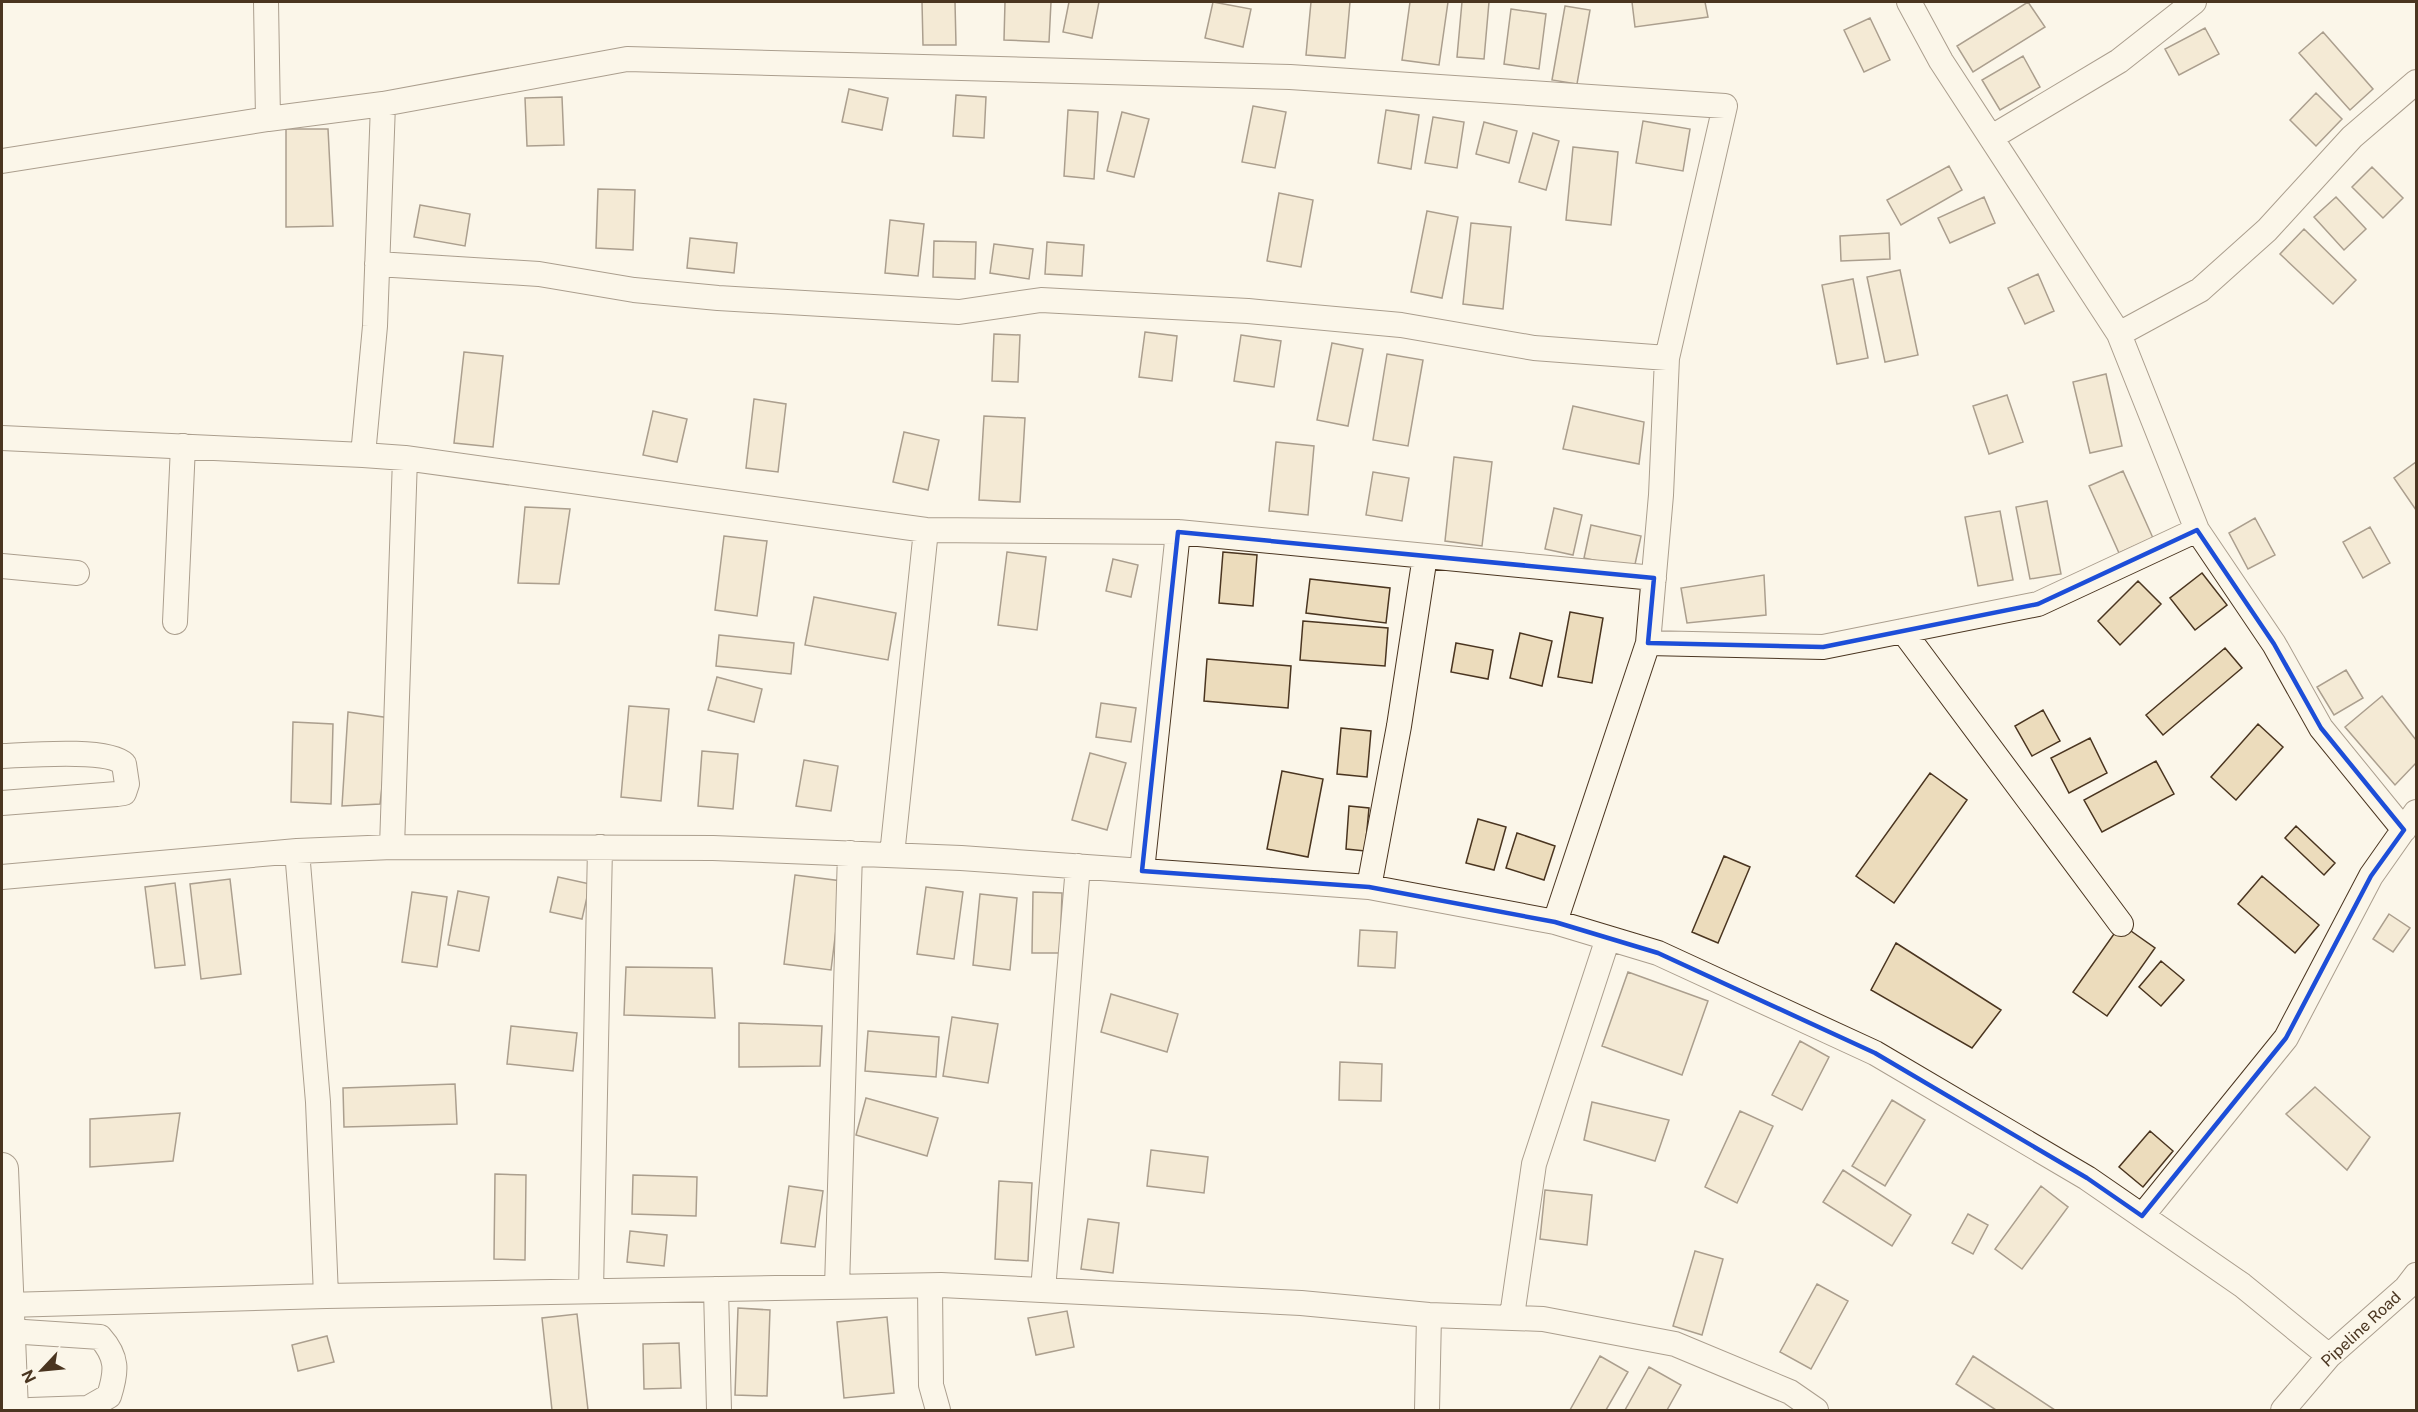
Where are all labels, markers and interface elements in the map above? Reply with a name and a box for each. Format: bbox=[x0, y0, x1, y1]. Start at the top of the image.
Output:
street label: Pipeline Road bbox=[2317, 1287, 2405, 1371]
north arrow bbox=[12, 1340, 72, 1400]
text: N bbox=[18, 1367, 40, 1386]

